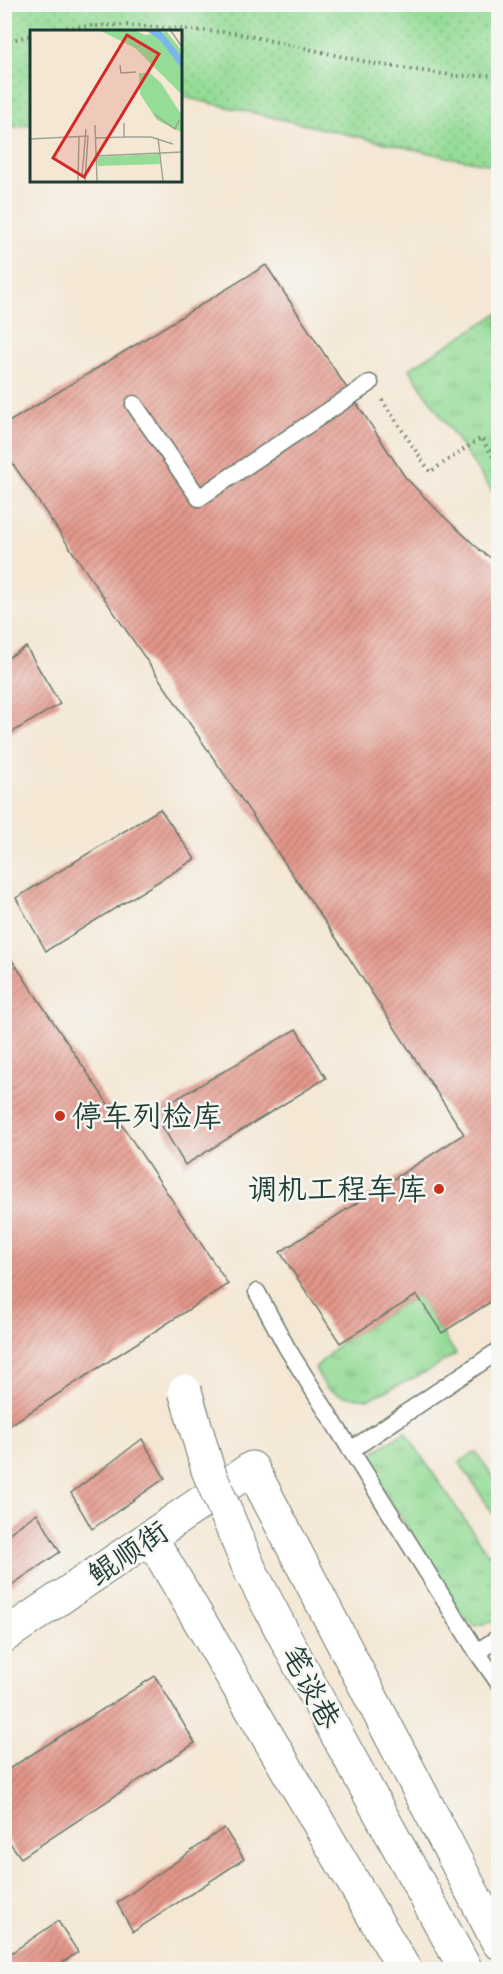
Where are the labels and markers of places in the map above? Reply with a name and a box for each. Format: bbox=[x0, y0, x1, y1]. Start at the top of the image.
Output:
place label: 停车列检库 bbox=[72, 1097, 222, 1135]
marker: 停车列检库 bbox=[53, 1109, 67, 1123]
place label: 调机工程车库 bbox=[247, 1170, 427, 1208]
marker: 调机工程车库 bbox=[432, 1182, 446, 1196]

